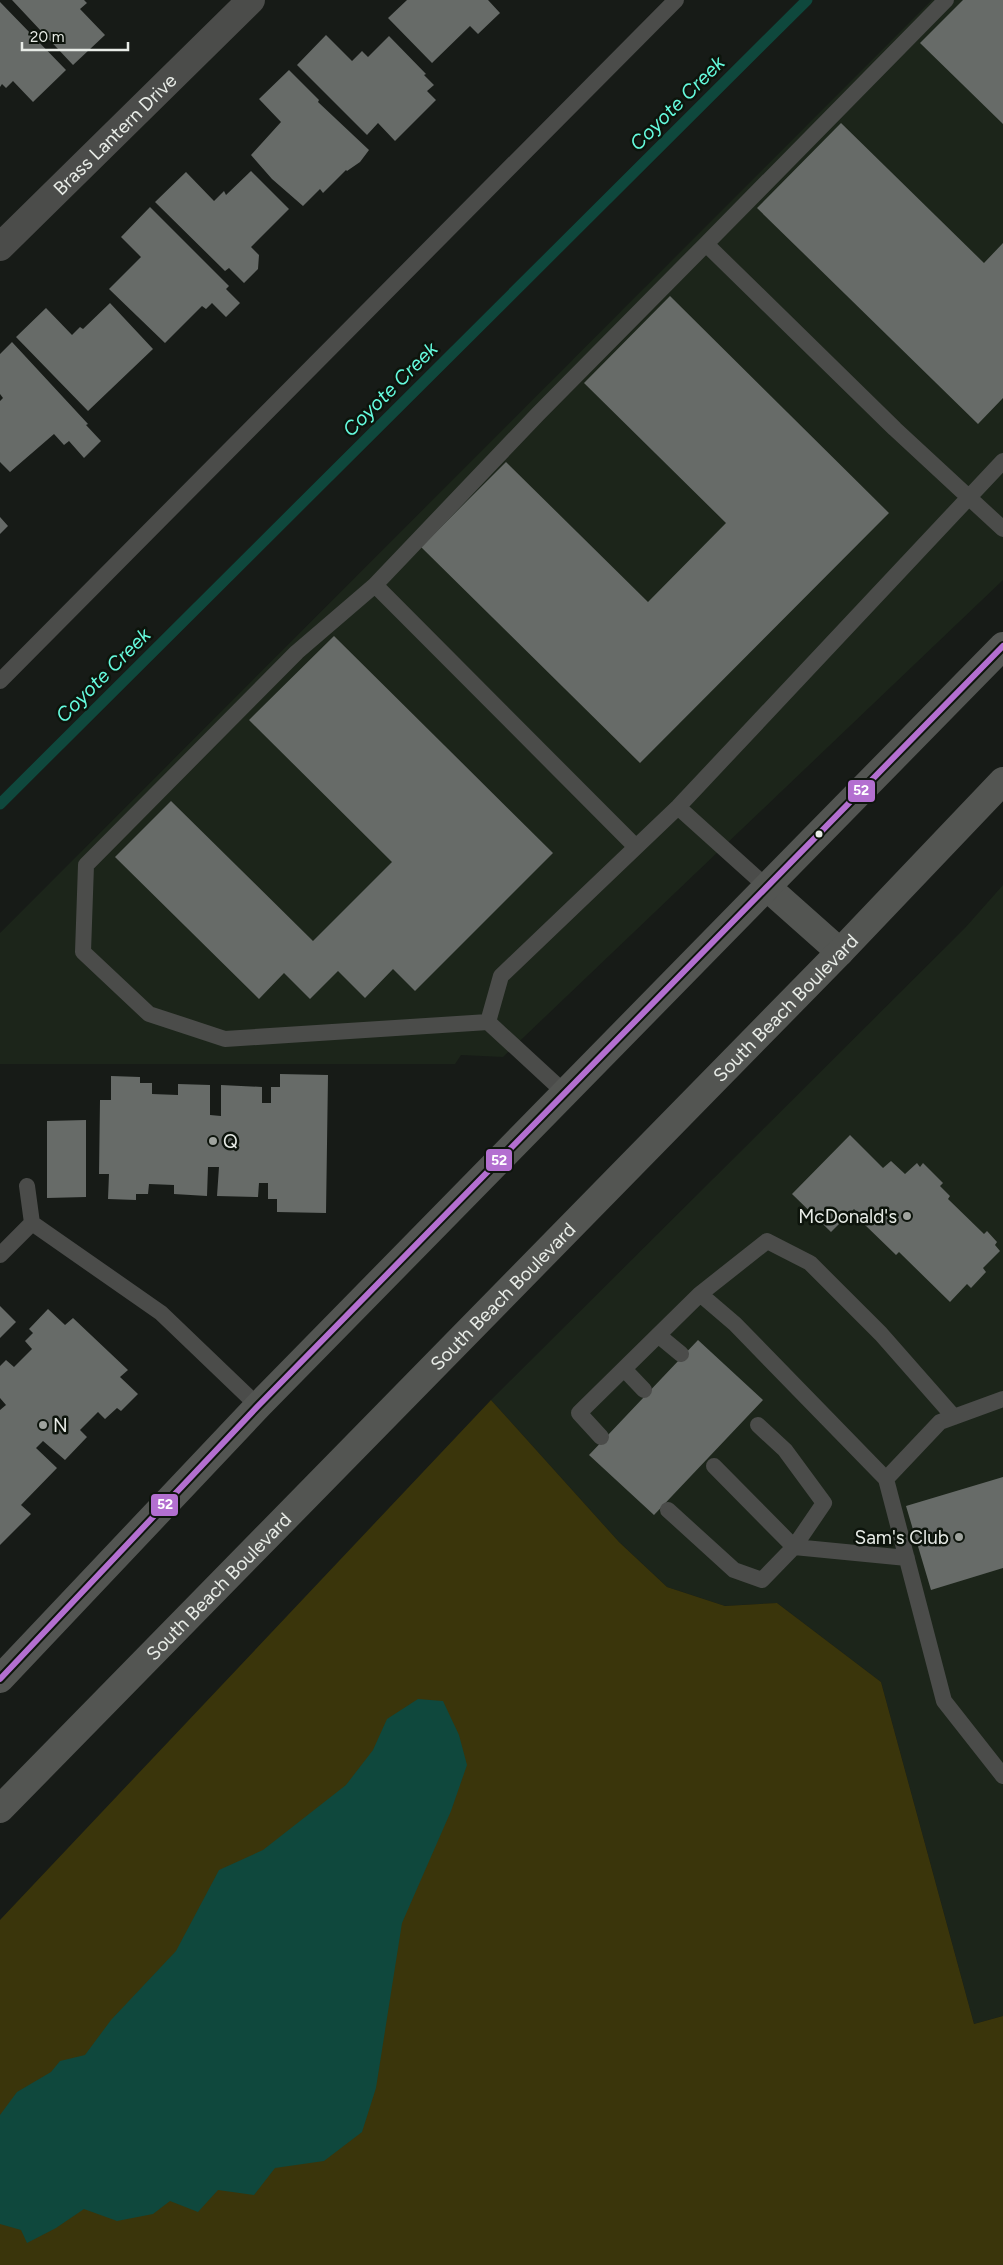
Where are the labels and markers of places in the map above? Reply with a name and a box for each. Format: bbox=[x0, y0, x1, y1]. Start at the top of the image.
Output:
unlabelled marker bbox=[814, 829, 824, 839]
place label: Q bbox=[223, 1130, 238, 1153]
marker: Q bbox=[207, 1135, 219, 1147]
place label: McDonald's bbox=[798, 1205, 897, 1228]
marker: McDonald's bbox=[901, 1210, 913, 1222]
place label: N bbox=[53, 1414, 68, 1437]
marker: N bbox=[37, 1419, 49, 1431]
place label: Sam's Club bbox=[855, 1526, 949, 1549]
marker: Sam's Club bbox=[953, 1531, 965, 1543]

